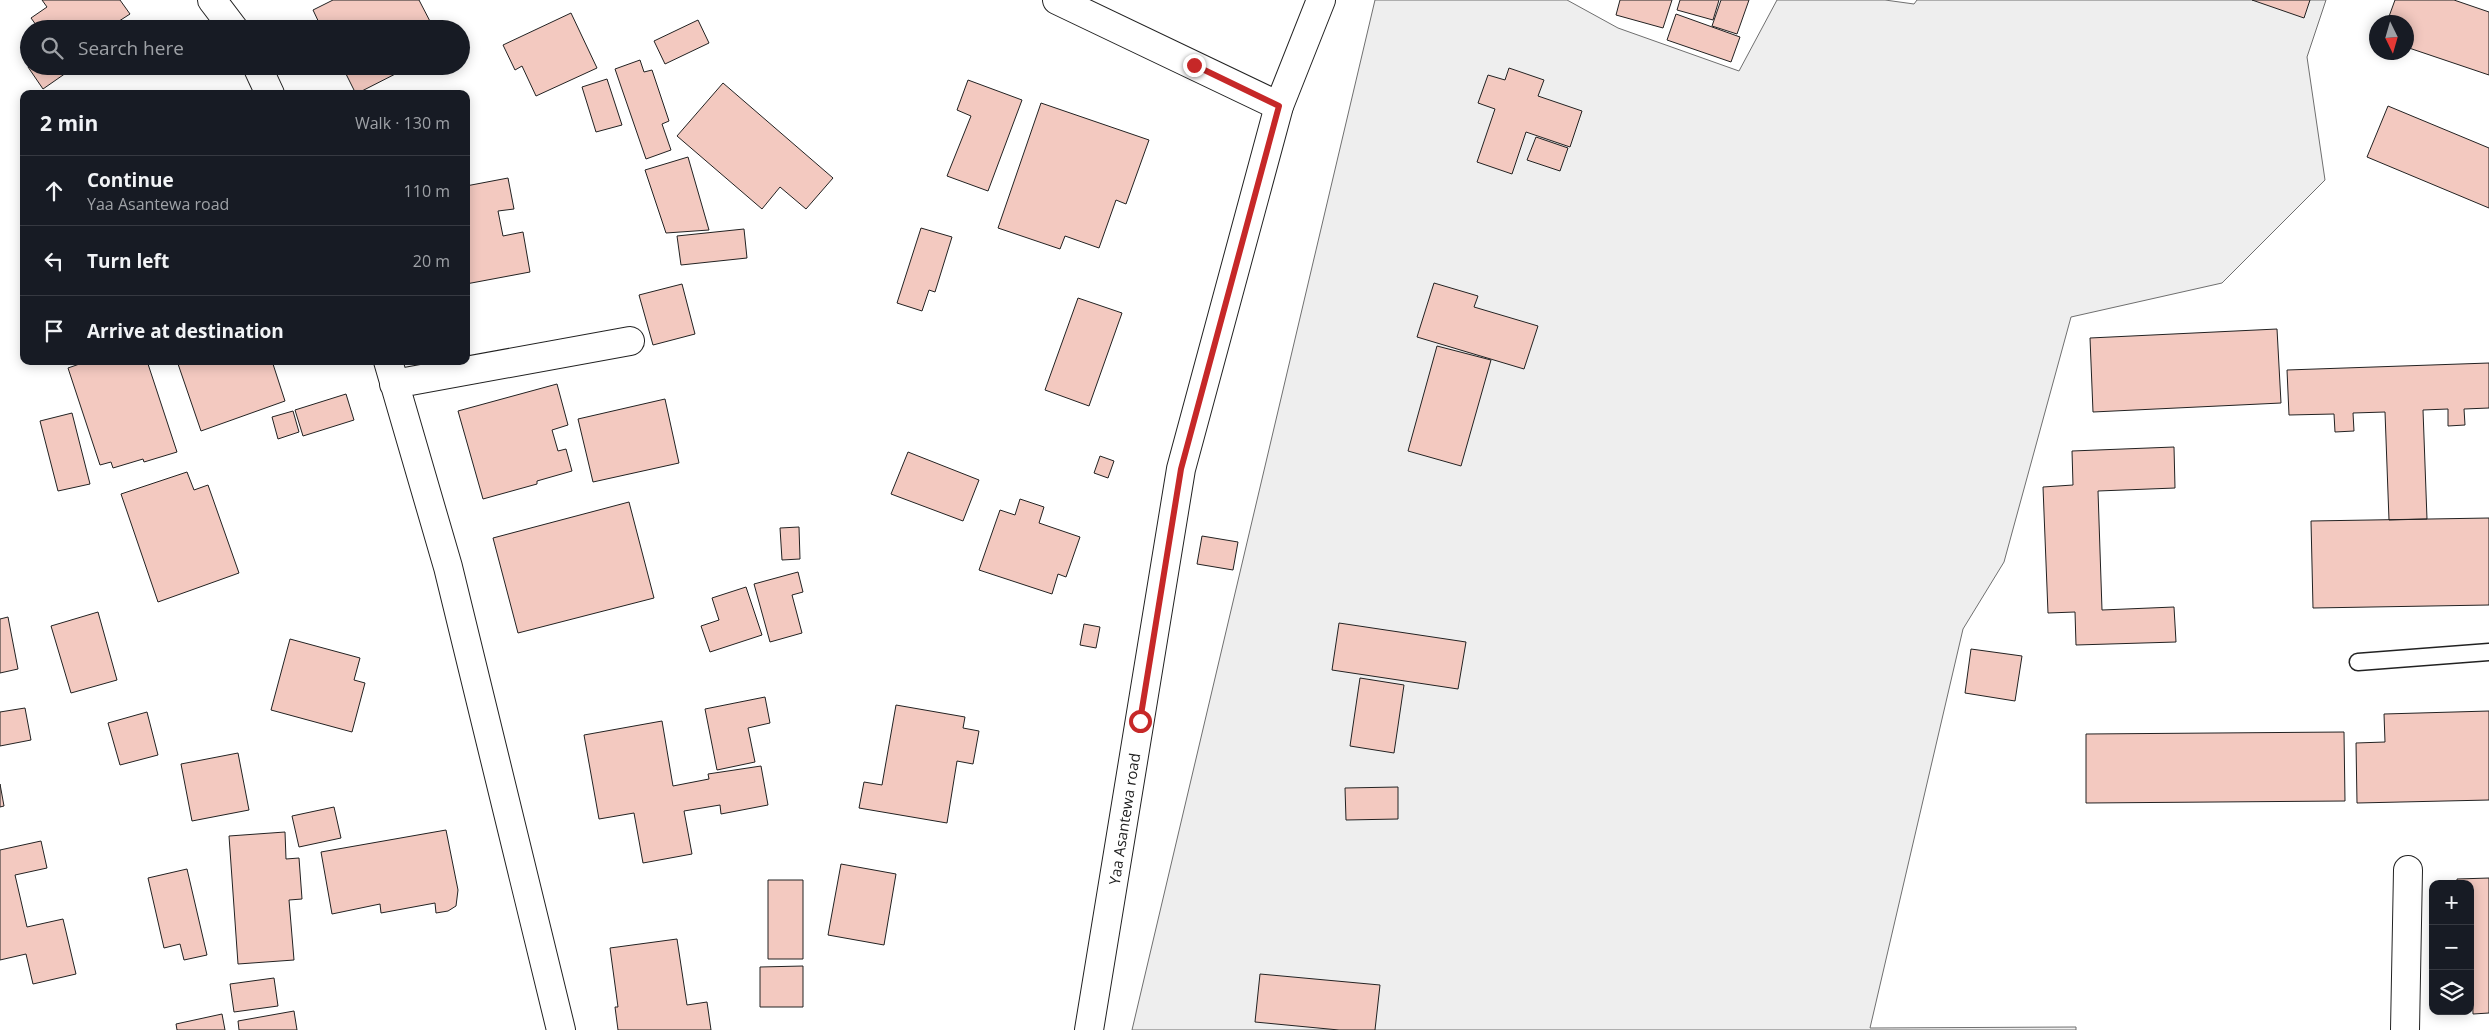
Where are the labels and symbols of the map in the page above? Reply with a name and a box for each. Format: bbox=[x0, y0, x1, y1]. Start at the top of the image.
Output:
north arrow bbox=[2369, 15, 2414, 60]
route end bbox=[1183, 54, 1206, 77]
route start bbox=[1129, 710, 1152, 733]
street label: Yaa Asantewa road bbox=[1104, 752, 1144, 886]

